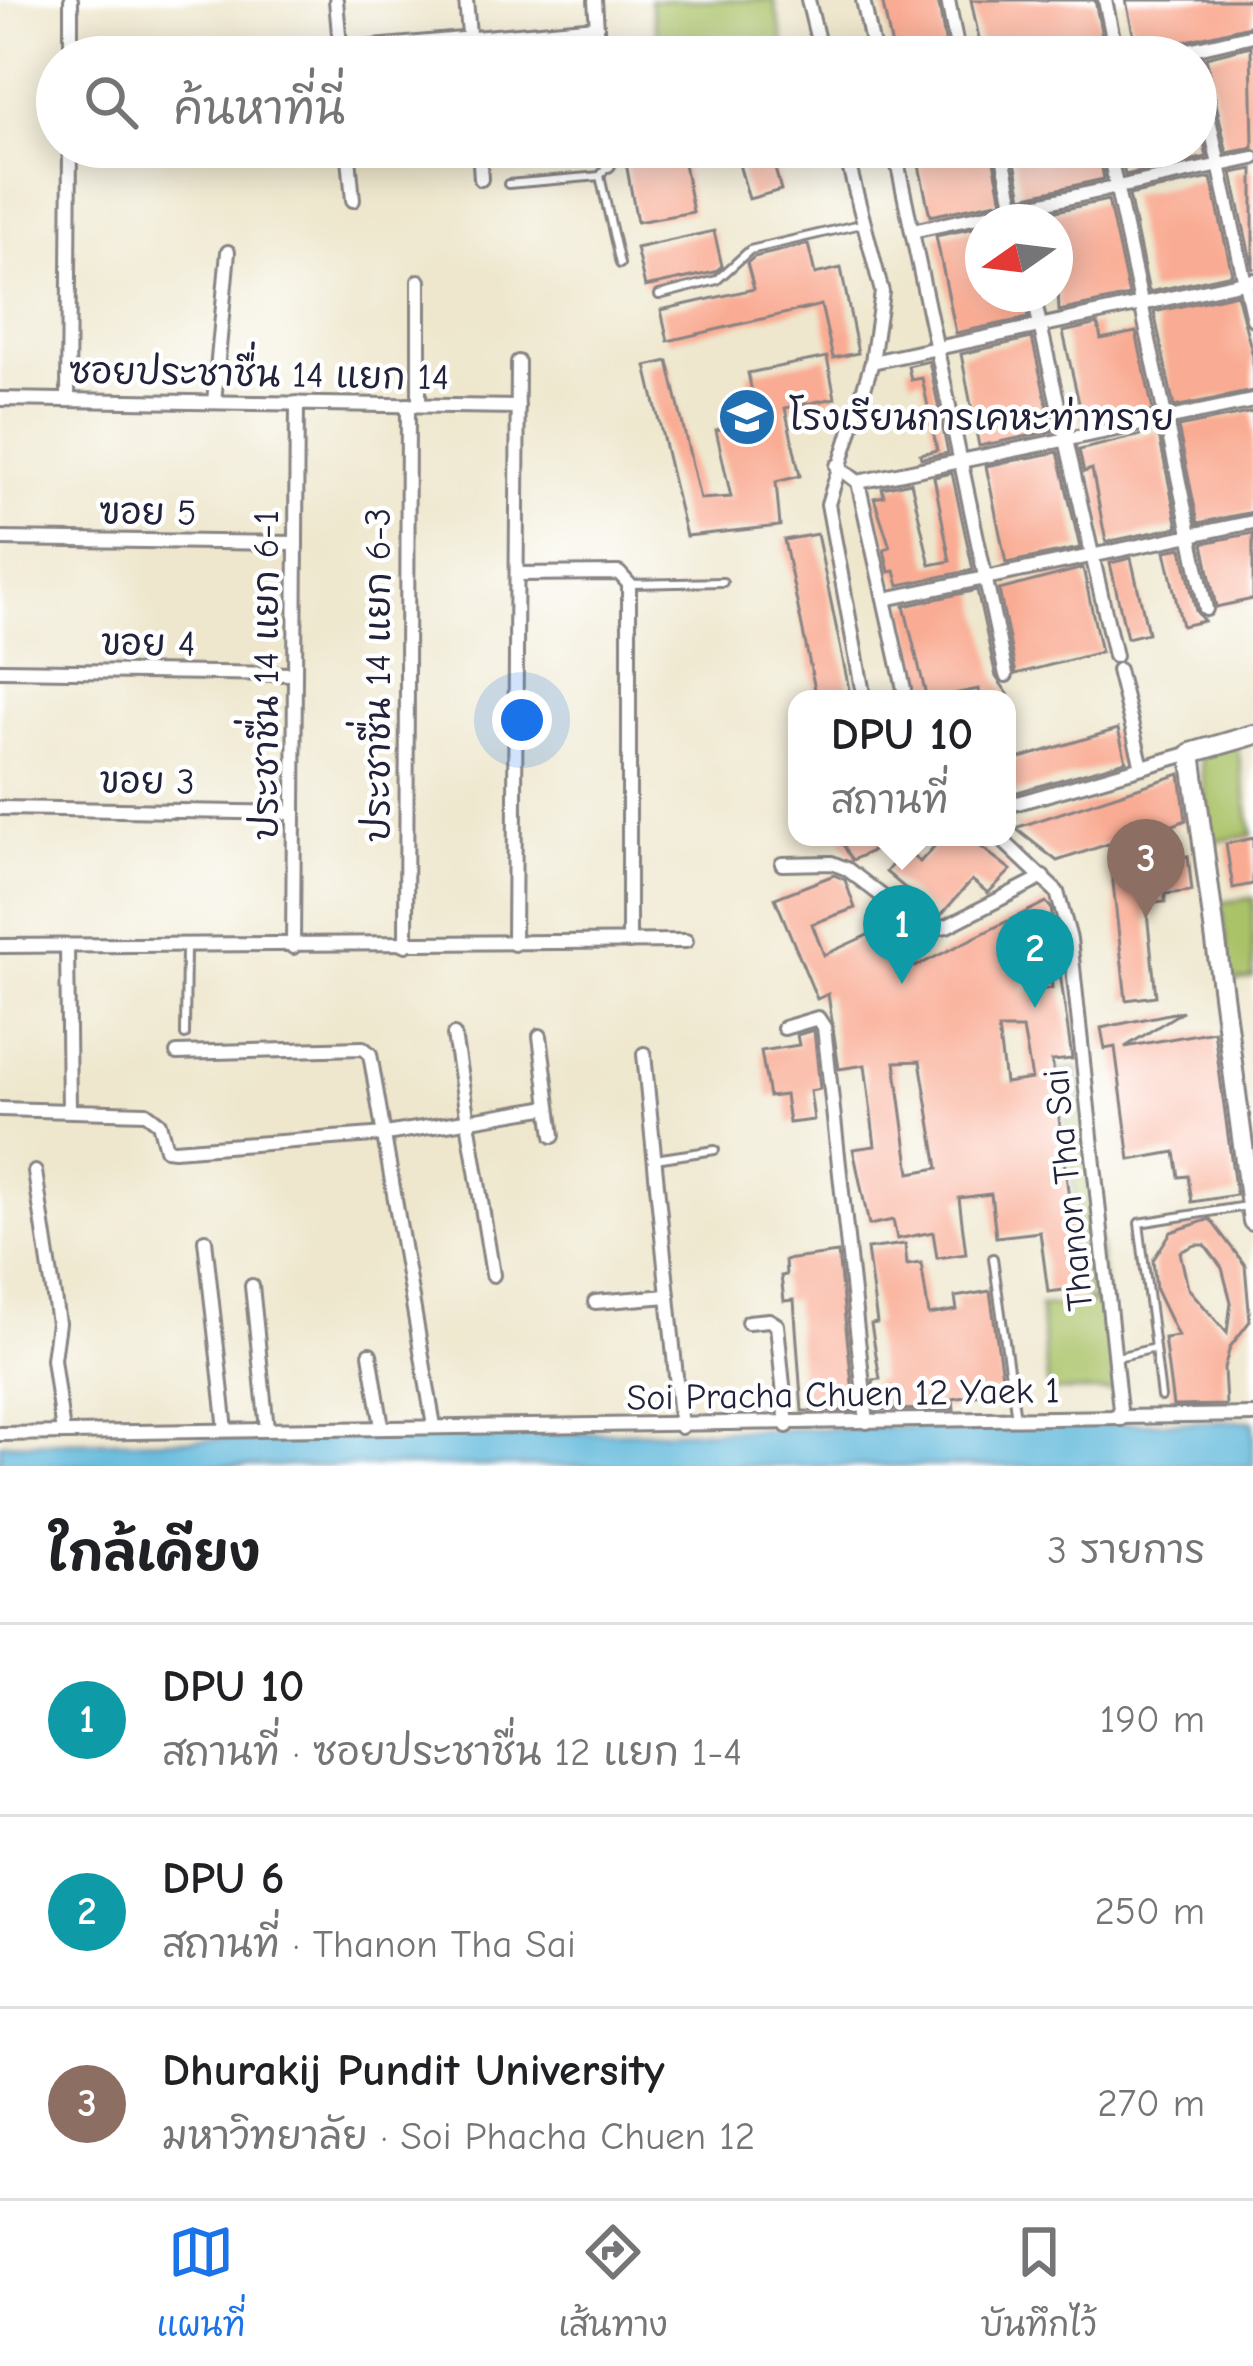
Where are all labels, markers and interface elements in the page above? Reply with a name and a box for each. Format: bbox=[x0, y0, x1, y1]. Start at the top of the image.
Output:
search box bbox=[36, 36, 1217, 168]
icon: search bbox=[78, 69, 144, 135]
text: ค้นหาที่นี่ bbox=[174, 83, 345, 135]
north arrow bbox=[965, 204, 1073, 312]
street label: ซอยประชาชื่น 14 แยก 14 bbox=[68, 338, 450, 398]
school or university icon: โรงเรียนการเคหะท่าทราย bbox=[716, 386, 778, 448]
place label: โรงเรียนการเคหะท่าทราย bbox=[789, 394, 1174, 439]
street label: ฃอย 5 bbox=[99, 491, 197, 534]
street label: ประชาชื่น 14 แยก 6-3 bbox=[345, 508, 399, 842]
street label: ประชาชื่น 14 แยก 6-1 bbox=[233, 510, 287, 840]
street label: ขอย 4 bbox=[100, 622, 196, 665]
your location bbox=[492, 690, 552, 750]
popup bbox=[788, 690, 1016, 846]
text: DPU 10 bbox=[831, 708, 973, 760]
street label: ขอย 3 bbox=[99, 760, 195, 803]
text: สถานที่ bbox=[831, 778, 949, 823]
pin: 3 bbox=[1107, 819, 1185, 918]
pin: 1 bbox=[863, 885, 941, 984]
pin: 2 bbox=[996, 909, 1074, 1008]
street label: Thanon Tha Sai bbox=[1035, 1067, 1102, 1313]
street label: Soi Pracha Chuen 12 Yaek 1 bbox=[626, 1370, 1060, 1419]
text: ใกล้เคียง bbox=[48, 1524, 260, 1583]
text: 3 รายการ bbox=[1047, 1528, 1205, 1573]
text: DPU 10 bbox=[162, 1660, 304, 1712]
text: 1 bbox=[79, 1697, 95, 1742]
text: 190 m bbox=[1100, 1697, 1205, 1742]
text: สถานที่ · ซอยประชาชื่น 12 แยก 1-4 bbox=[162, 1730, 742, 1775]
text: DPU 6 bbox=[162, 1852, 285, 1904]
text: 2 bbox=[77, 1889, 97, 1934]
text: 250 m bbox=[1094, 1889, 1205, 1934]
text: สถานที่ · Thanon Tha Sai bbox=[162, 1922, 576, 1967]
text: Dhurakij Pundit University bbox=[162, 2044, 665, 2096]
text: 3 bbox=[77, 2081, 97, 2126]
text: 270 m bbox=[1097, 2081, 1205, 2126]
text: มหาวิทยาลัย · Soi Phacha Chuen 12 bbox=[162, 2114, 755, 2159]
tab: แผนที่ bbox=[156, 2219, 246, 2349]
tab: เส้นทาง bbox=[558, 2219, 668, 2349]
tab: บันทึกไว้ bbox=[981, 2219, 1097, 2349]

